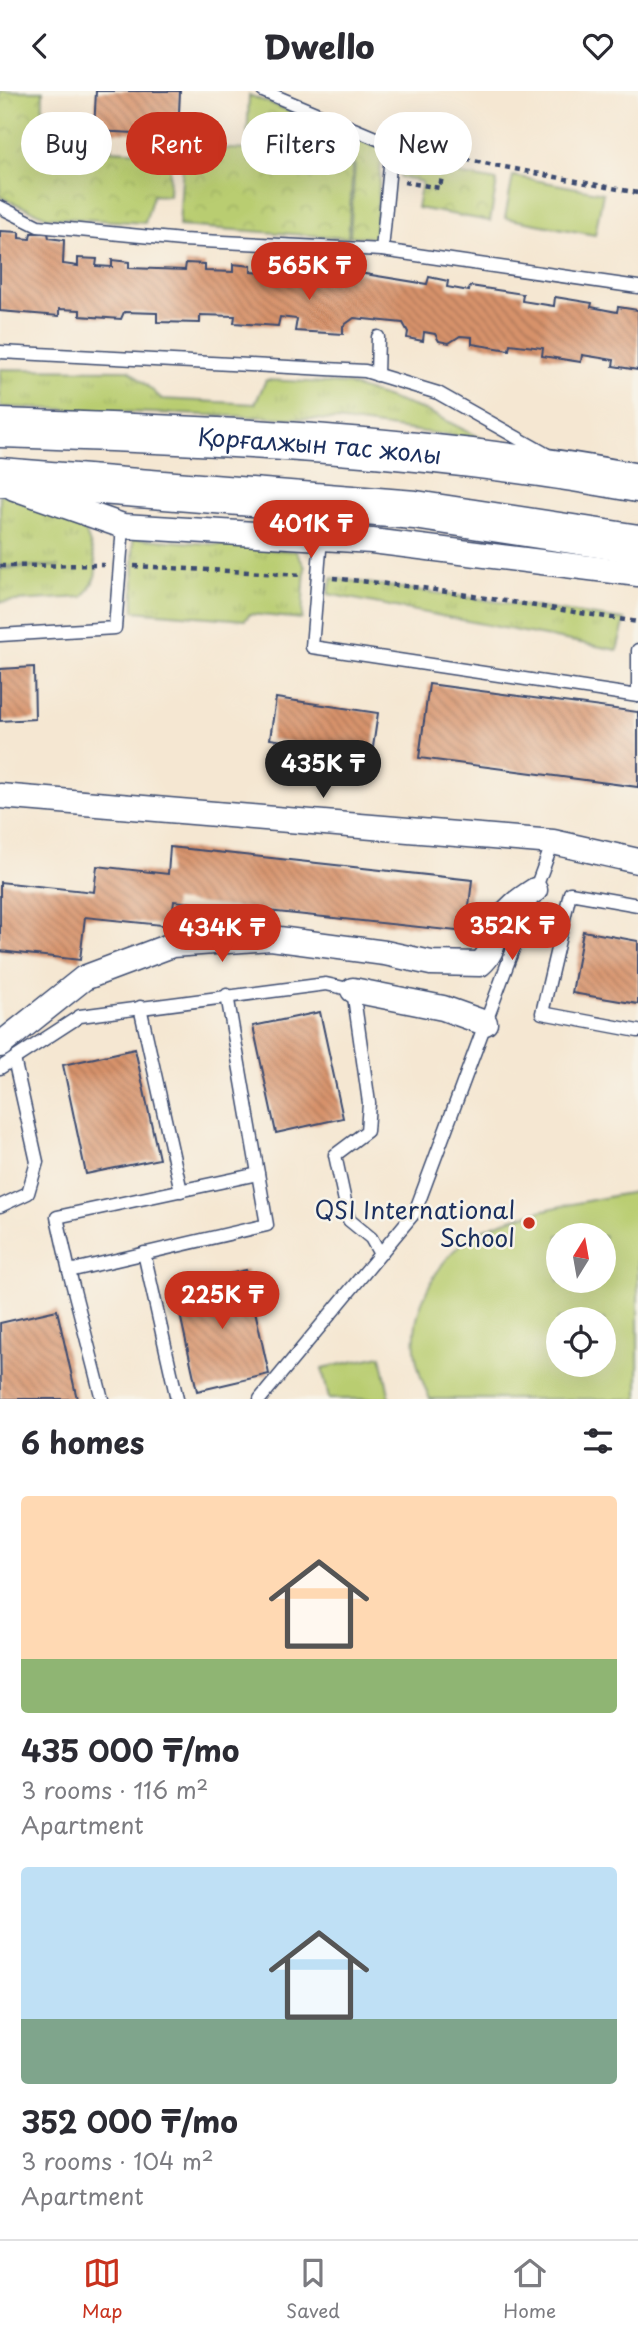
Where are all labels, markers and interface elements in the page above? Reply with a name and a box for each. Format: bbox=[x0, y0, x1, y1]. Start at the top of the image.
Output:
text: Dwello bbox=[264, 22, 374, 70]
icon: back bbox=[21, 27, 59, 65]
icon: heart bbox=[579, 27, 617, 65]
chip: Buy bbox=[21, 112, 112, 175]
chip: Rent bbox=[126, 112, 227, 175]
chip: Filters bbox=[241, 112, 360, 175]
chip: New bbox=[374, 112, 472, 175]
pin: 565K ₸ bbox=[252, 243, 366, 302]
text: 565K ₸ bbox=[267, 247, 351, 282]
street label: Қорғалжын тас жолы bbox=[196, 418, 443, 472]
pin: 401K ₸ bbox=[254, 501, 368, 560]
text: 401K ₸ bbox=[269, 505, 353, 540]
pin: 435K ₸ bbox=[266, 741, 380, 800]
text: 435K ₸ bbox=[281, 745, 365, 780]
pin: 352K ₸ bbox=[455, 903, 569, 962]
pin: 434K ₸ bbox=[165, 905, 279, 964]
text: 352K ₸ bbox=[470, 907, 554, 942]
text: 434K ₸ bbox=[179, 909, 265, 944]
place label: QSI International School bbox=[314, 1191, 515, 1255]
marker: QSI International School bbox=[521, 1215, 537, 1231]
north arrow bbox=[546, 1223, 616, 1293]
map controls bbox=[546, 1223, 616, 1377]
pin: 225K ₸ bbox=[165, 1271, 279, 1331]
text: 225K ₸ bbox=[180, 1276, 264, 1311]
button: locate bbox=[546, 1307, 616, 1377]
text: 6 homes bbox=[21, 1419, 144, 1464]
icon: filters bbox=[579, 1422, 617, 1460]
icon: home bbox=[256, 1541, 382, 1667]
text: 435 000 ₸/mo bbox=[21, 1727, 239, 1772]
text: 3 rooms · 116 m² bbox=[21, 1772, 208, 1807]
text: Apartment bbox=[21, 1807, 144, 1842]
icon: home bbox=[256, 1912, 382, 2038]
text: 352 000 ₸/mo bbox=[21, 2098, 238, 2143]
text: 3 rooms · 104 m² bbox=[21, 2143, 214, 2178]
text: Apartment bbox=[21, 2178, 144, 2213]
tab: Map bbox=[82, 2254, 122, 2324]
tab: Saved bbox=[286, 2254, 340, 2324]
tab: Home bbox=[503, 2254, 556, 2324]

